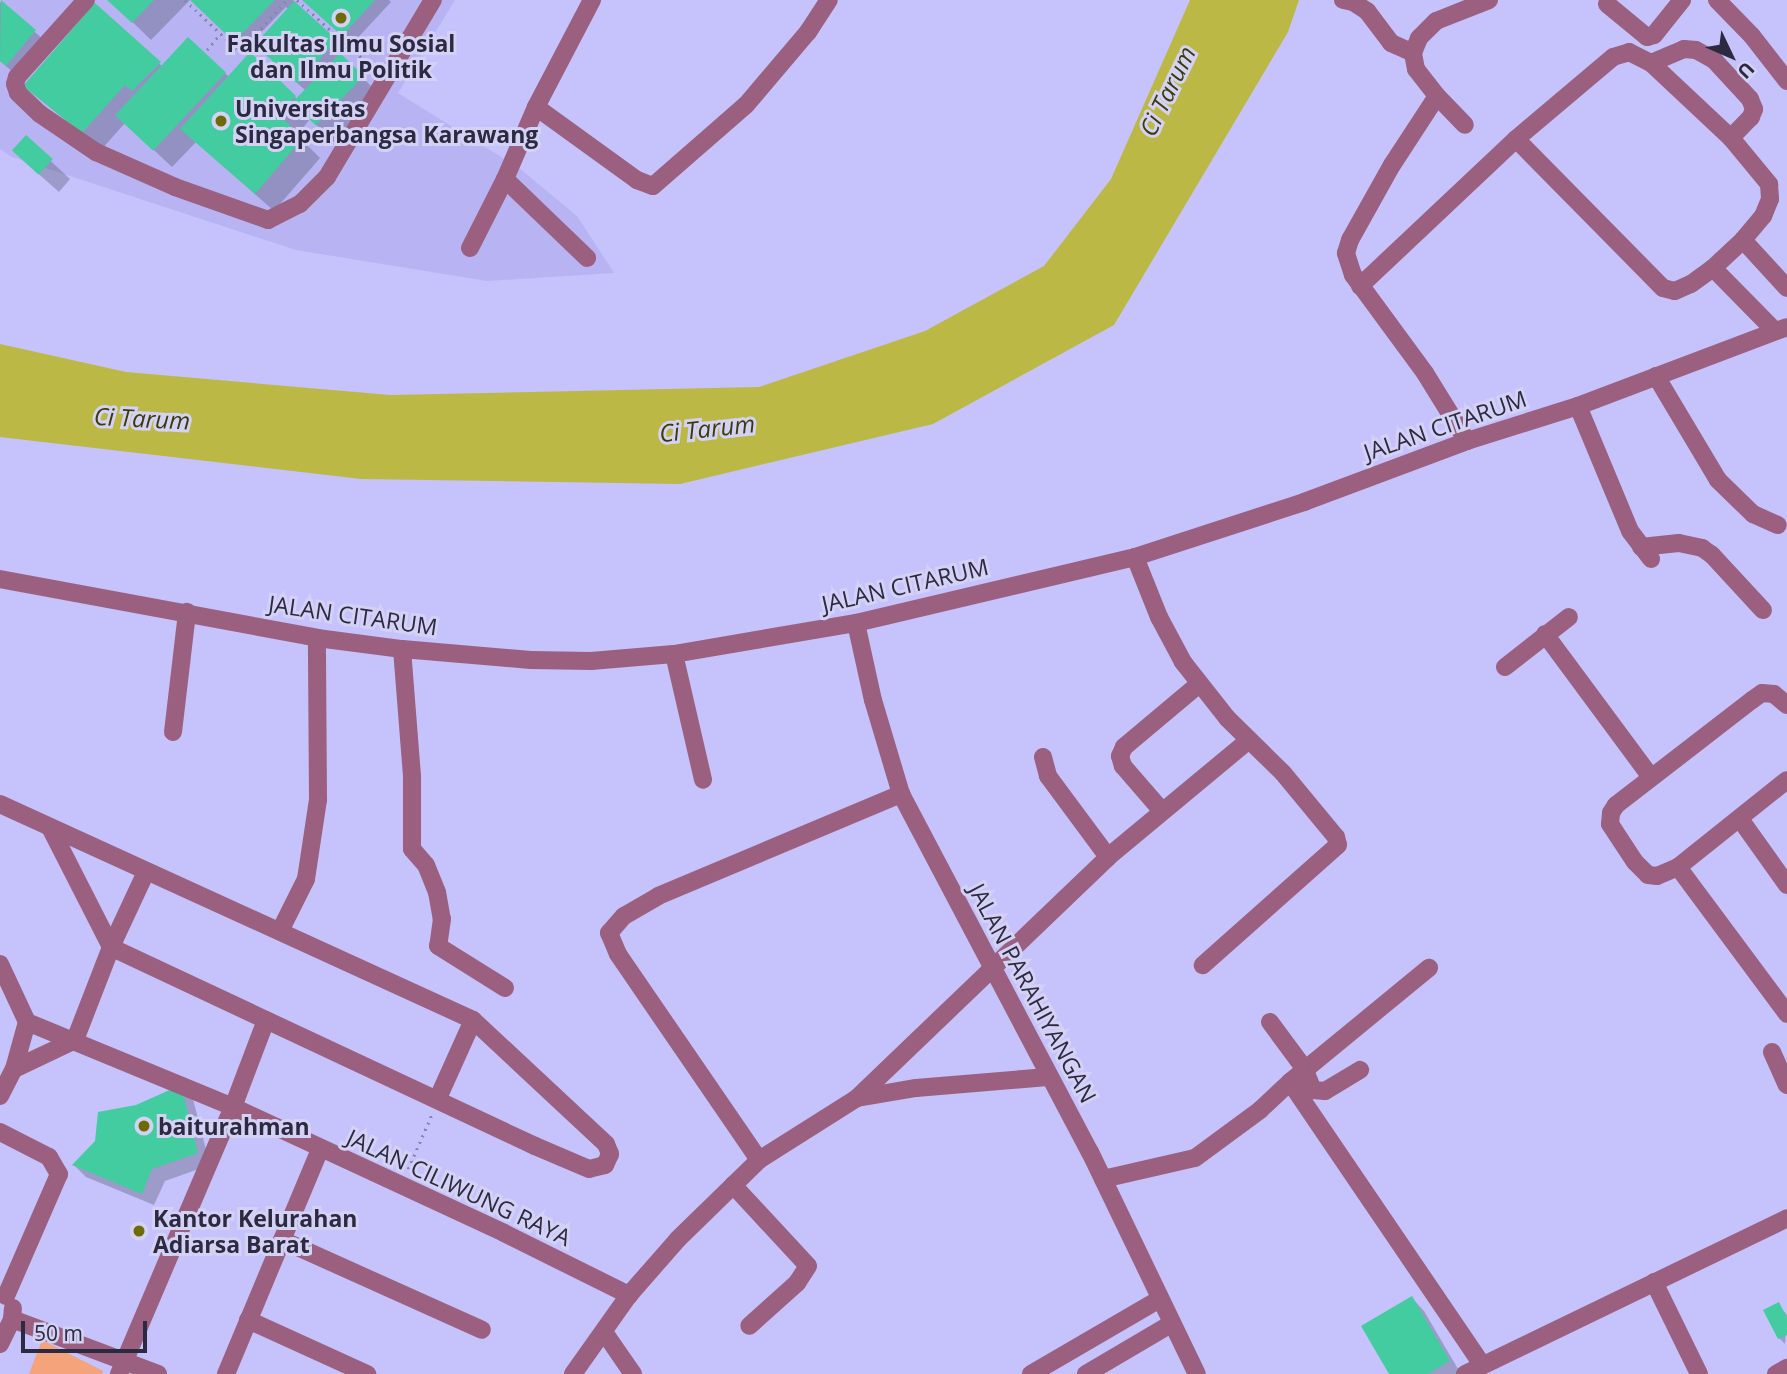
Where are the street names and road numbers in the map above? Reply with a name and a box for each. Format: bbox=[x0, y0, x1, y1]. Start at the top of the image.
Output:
street label: JALAN CITARUM bbox=[1360, 384, 1530, 466]
street label: JALAN CITARUM bbox=[819, 552, 991, 618]
street label: JALAN CITARUM bbox=[267, 589, 439, 641]
street label: JALAN PARAHIYANGAN bbox=[963, 879, 1103, 1107]
street label: JALAN CILIWUNG RAYA bbox=[343, 1123, 575, 1251]

